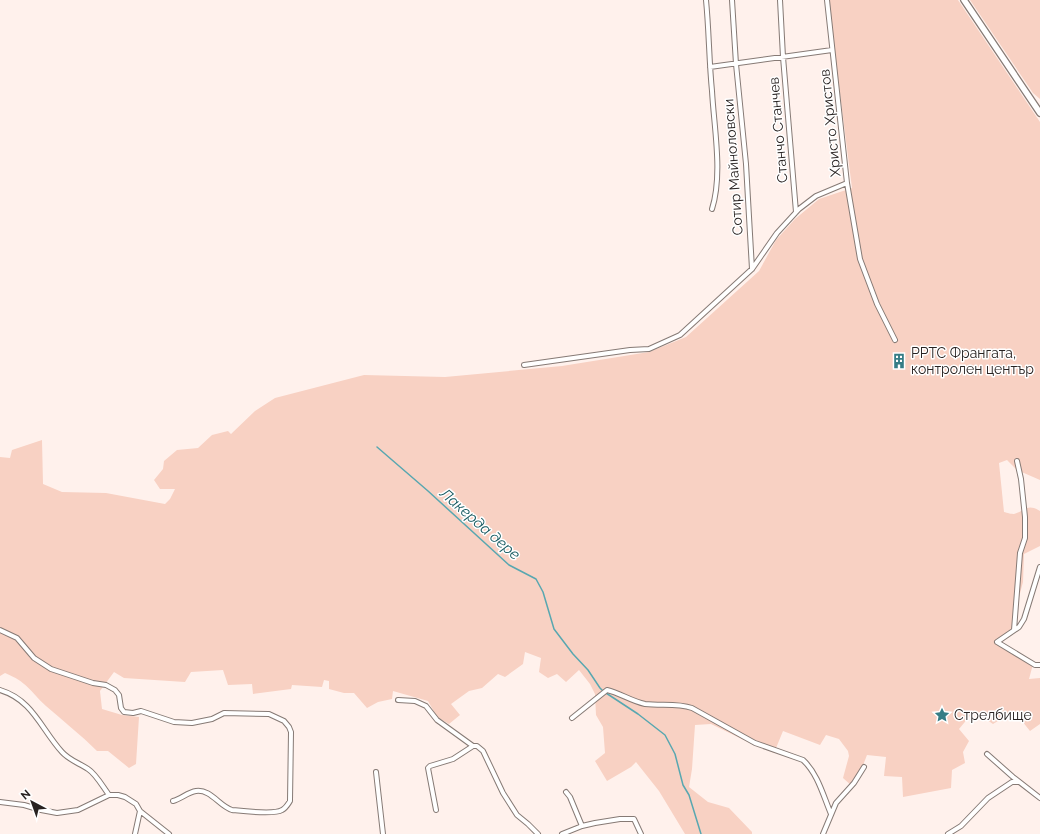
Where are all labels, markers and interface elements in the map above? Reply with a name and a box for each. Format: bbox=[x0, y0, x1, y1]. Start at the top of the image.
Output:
street label: Христо Христов bbox=[816, 68, 844, 178]
street label: Станчо Станчев bbox=[765, 76, 791, 184]
street label: Сотир Майноловски bbox=[720, 98, 746, 236]
place label: РРТС Франгата, контролен център bbox=[911, 345, 1034, 377]
building icon: РРТС Франгата, контролен център bbox=[890, 352, 908, 370]
water label: Лакерда дере bbox=[435, 484, 524, 564]
place icon: Стрелбище bbox=[933, 706, 951, 724]
place label: Стрелбище bbox=[954, 707, 1032, 723]
north arrow bbox=[12, 782, 52, 822]
text: N bbox=[18, 787, 33, 802]

